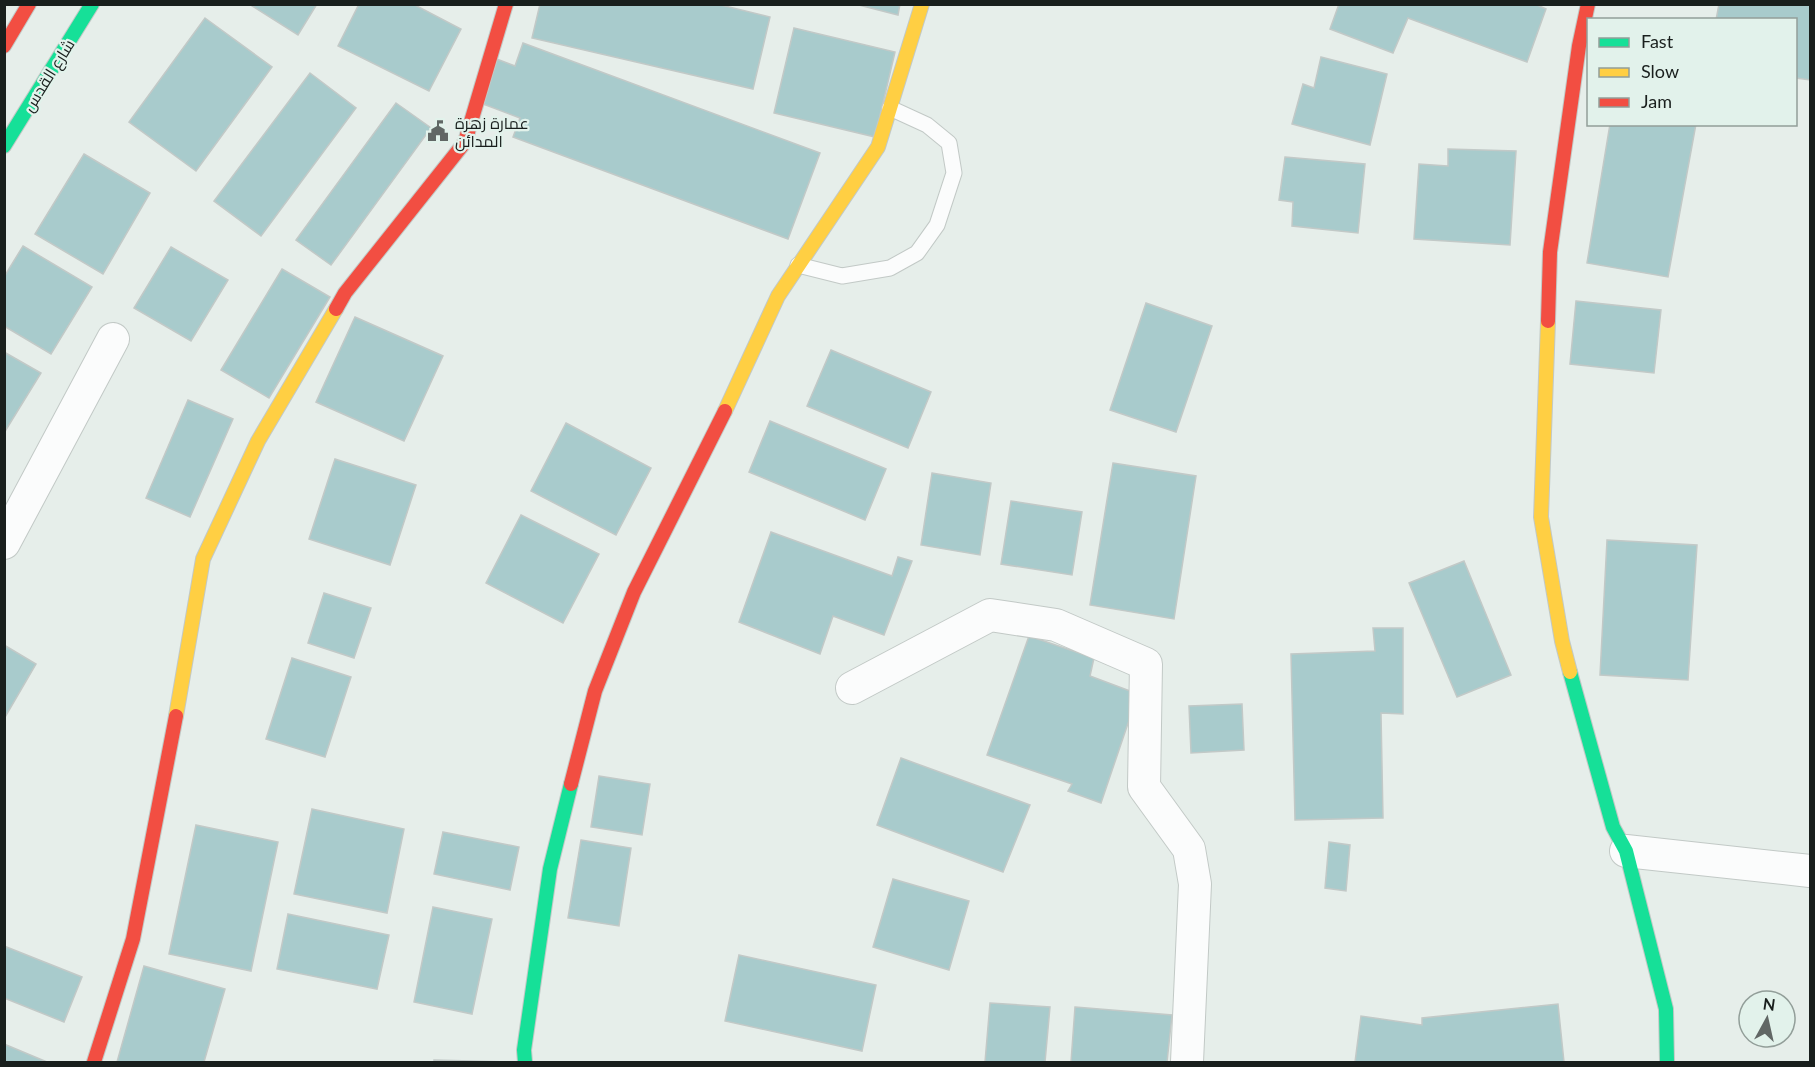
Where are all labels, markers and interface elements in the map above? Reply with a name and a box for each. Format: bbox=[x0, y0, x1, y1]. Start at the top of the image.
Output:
legend bbox=[1587, 18, 1797, 126]
text: Fast bbox=[1641, 30, 1674, 52]
street label: شارع القدس bbox=[18, 35, 80, 116]
text: Slow bbox=[1641, 60, 1679, 82]
text: Jam bbox=[1641, 90, 1672, 112]
place label: عمارة زهرة المدائن bbox=[455, 113, 529, 152]
public building icon: عمارة زهرة المدائن bbox=[426, 119, 450, 143]
north arrow bbox=[1737, 989, 1797, 1049]
text: N bbox=[1762, 993, 1777, 1014]

